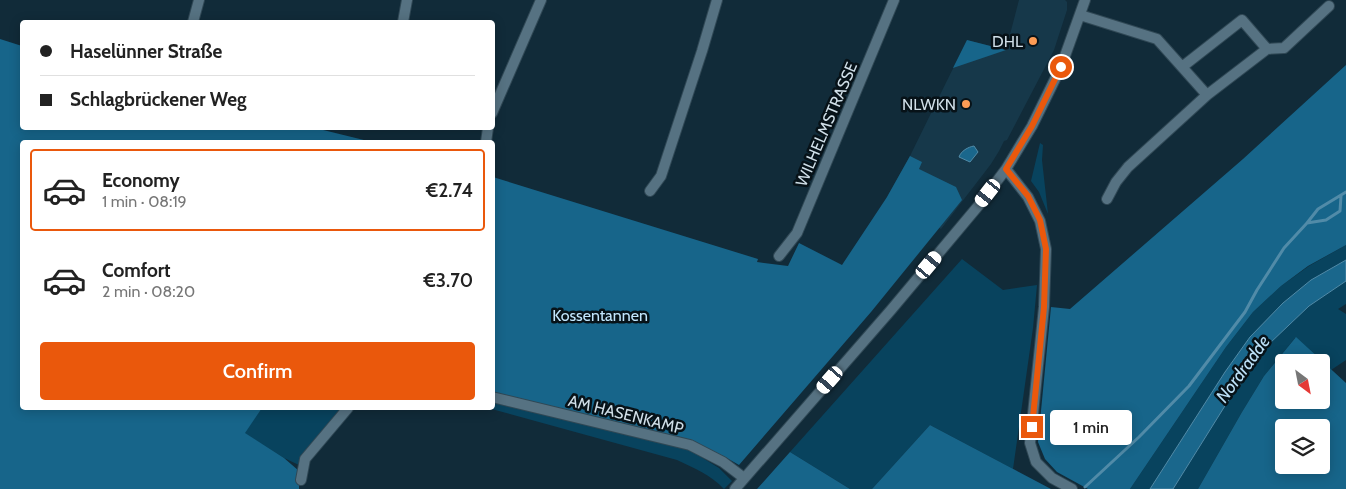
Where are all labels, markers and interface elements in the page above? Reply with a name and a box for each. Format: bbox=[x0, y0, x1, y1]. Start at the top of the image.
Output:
place label: DHL bbox=[992, 32, 1023, 51]
marker: DHL bbox=[1027, 35, 1039, 47]
text: Haselünner Straße bbox=[70, 40, 222, 63]
route start bbox=[1050, 56, 1072, 78]
street label: WILHELMSTRASSE bbox=[792, 59, 861, 189]
text: Schlagbrückener Weg bbox=[70, 88, 247, 111]
place label: NLWKN bbox=[902, 95, 956, 114]
marker: NLWKN bbox=[960, 98, 972, 110]
icon: car bbox=[42, 168, 87, 213]
text: Economy bbox=[102, 169, 180, 192]
car bbox=[972, 177, 1003, 209]
text: €2.74 bbox=[426, 179, 473, 202]
text: 1 min · 08:19 bbox=[102, 192, 187, 211]
car bbox=[913, 249, 944, 281]
icon: car bbox=[42, 258, 87, 303]
text: Comfort bbox=[102, 259, 171, 282]
text: €3.70 bbox=[424, 269, 473, 292]
text: 2 min · 08:20 bbox=[102, 282, 195, 301]
park label: Kossentannen bbox=[552, 306, 648, 325]
water label: Nordradde bbox=[1211, 331, 1275, 407]
button: Confirm bbox=[40, 342, 475, 400]
north arrow bbox=[1275, 354, 1330, 409]
map controls bbox=[1275, 354, 1330, 474]
car bbox=[814, 364, 845, 396]
street label: AM HASENKAMP bbox=[566, 391, 685, 438]
callout: 1 min bbox=[1050, 410, 1132, 444]
route end bbox=[1021, 416, 1043, 438]
text: 1 min bbox=[1073, 418, 1109, 437]
button: layers bbox=[1275, 419, 1330, 474]

